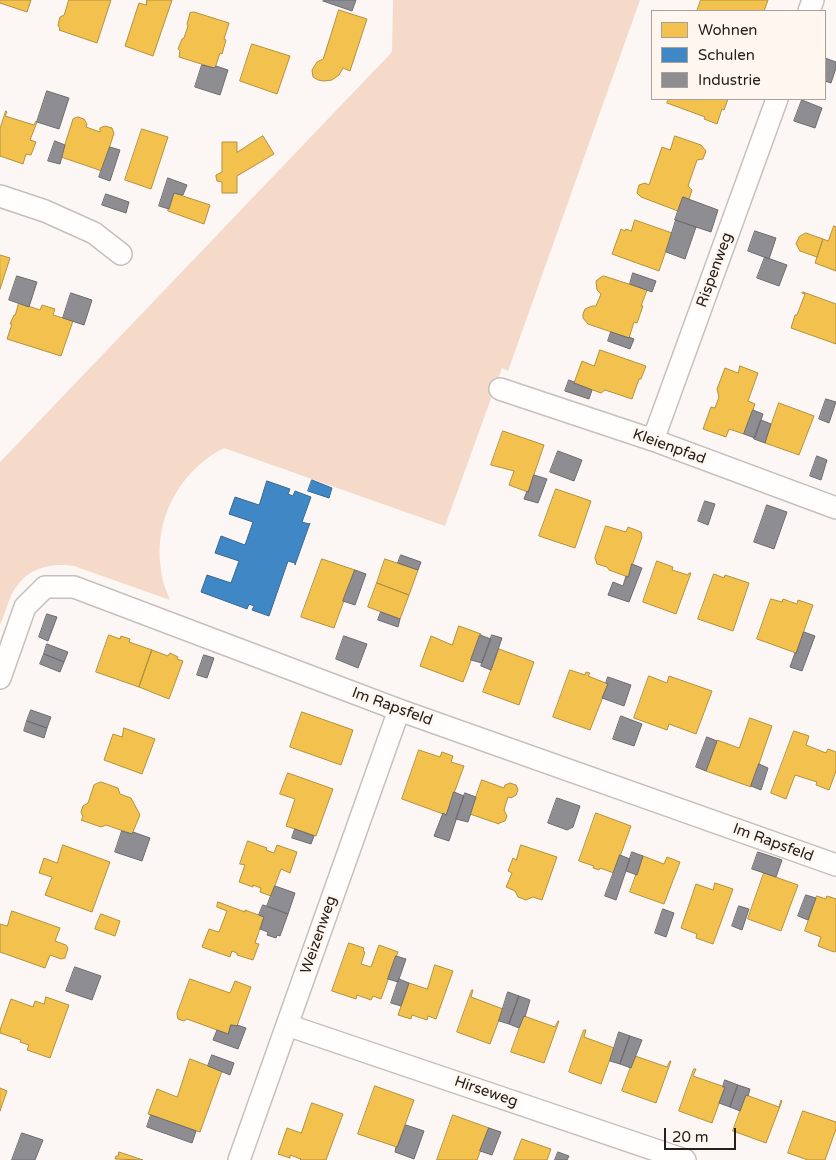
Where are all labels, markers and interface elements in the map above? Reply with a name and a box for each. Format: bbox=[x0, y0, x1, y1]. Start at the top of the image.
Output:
legend bbox=[651, 10, 826, 100]
text: Wohnen bbox=[698, 21, 758, 39]
text: Schulen bbox=[698, 46, 755, 64]
text: Industrie bbox=[698, 71, 761, 89]
street label: Rispenweg bbox=[693, 230, 737, 310]
street label: Kleienpfad bbox=[630, 425, 708, 469]
street label: Im Rapsfeld bbox=[349, 684, 435, 730]
street label: Im Rapsfeld bbox=[730, 820, 816, 866]
street label: Weizenweg bbox=[297, 894, 341, 976]
street label: Hirseweg bbox=[452, 1073, 520, 1111]
scale bar bbox=[666, 1118, 738, 1150]
text: 20 m bbox=[672, 1128, 709, 1146]

